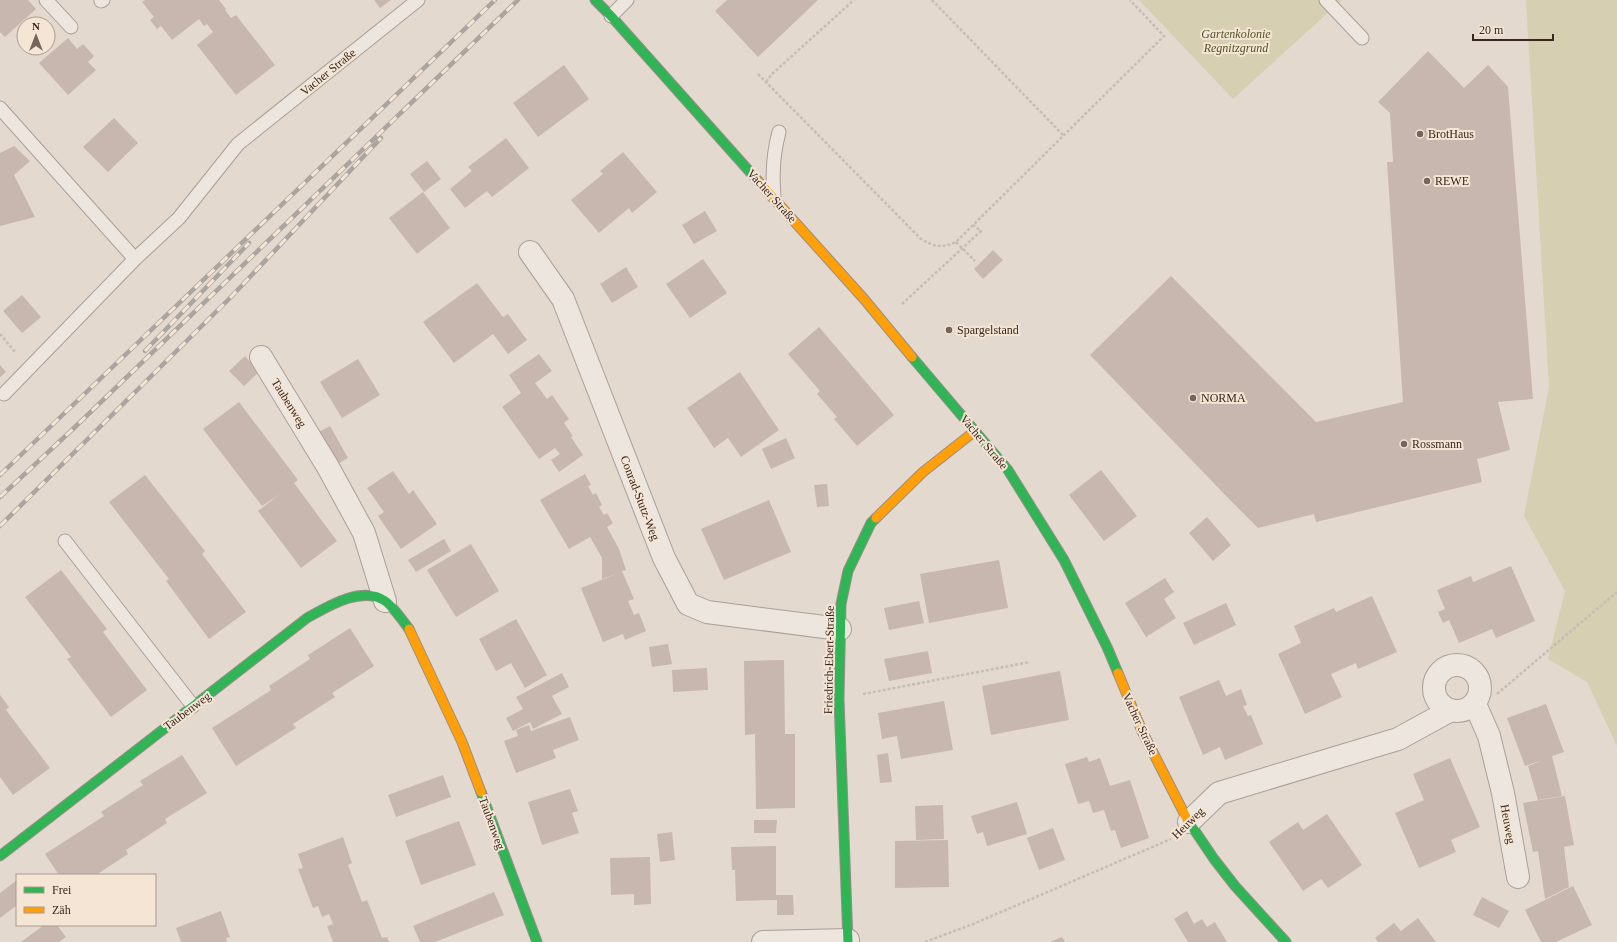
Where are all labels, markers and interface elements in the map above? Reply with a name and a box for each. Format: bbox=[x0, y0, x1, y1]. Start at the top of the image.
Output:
north arrow bbox=[16, 16, 56, 56]
scale bar bbox=[1473, 16, 1553, 42]
text: N bbox=[32, 20, 40, 32]
text: 20 m bbox=[1479, 23, 1504, 37]
park label: Gartenkolonie Regnitzgrund bbox=[1201, 27, 1271, 55]
street label: Vacher Straße bbox=[298, 45, 358, 99]
place label: BrotHaus bbox=[1428, 127, 1474, 141]
marker: BrotHaus bbox=[1415, 129, 1425, 139]
street label: Vacher Straße bbox=[744, 166, 800, 226]
place label: REWE bbox=[1435, 174, 1469, 188]
marker: REWE bbox=[1422, 176, 1432, 186]
place label: Spargelstand bbox=[957, 323, 1019, 337]
marker: Spargelstand bbox=[944, 325, 954, 335]
street label: Taubenweg bbox=[268, 376, 310, 430]
place label: NORMA bbox=[1201, 391, 1246, 405]
marker: NORMA bbox=[1188, 393, 1198, 403]
street label: Vacher Straße bbox=[957, 412, 1011, 472]
place label: Rossmann bbox=[1412, 437, 1462, 451]
marker: Rossmann bbox=[1399, 439, 1409, 449]
street label: Conrad-Stutz-Weg bbox=[617, 454, 663, 542]
street label: Friedrich-Ebert-Straße bbox=[821, 606, 837, 714]
street label: Taubenweg bbox=[161, 689, 213, 733]
street label: Vacher Straße bbox=[1120, 691, 1160, 757]
street label: Taubenweg bbox=[476, 795, 508, 851]
street label: Heuweg bbox=[1498, 803, 1518, 845]
street label: Heuweg bbox=[1169, 804, 1207, 842]
legend bbox=[16, 874, 156, 926]
text: Frei bbox=[52, 883, 72, 897]
text: Zäh bbox=[52, 903, 71, 917]

